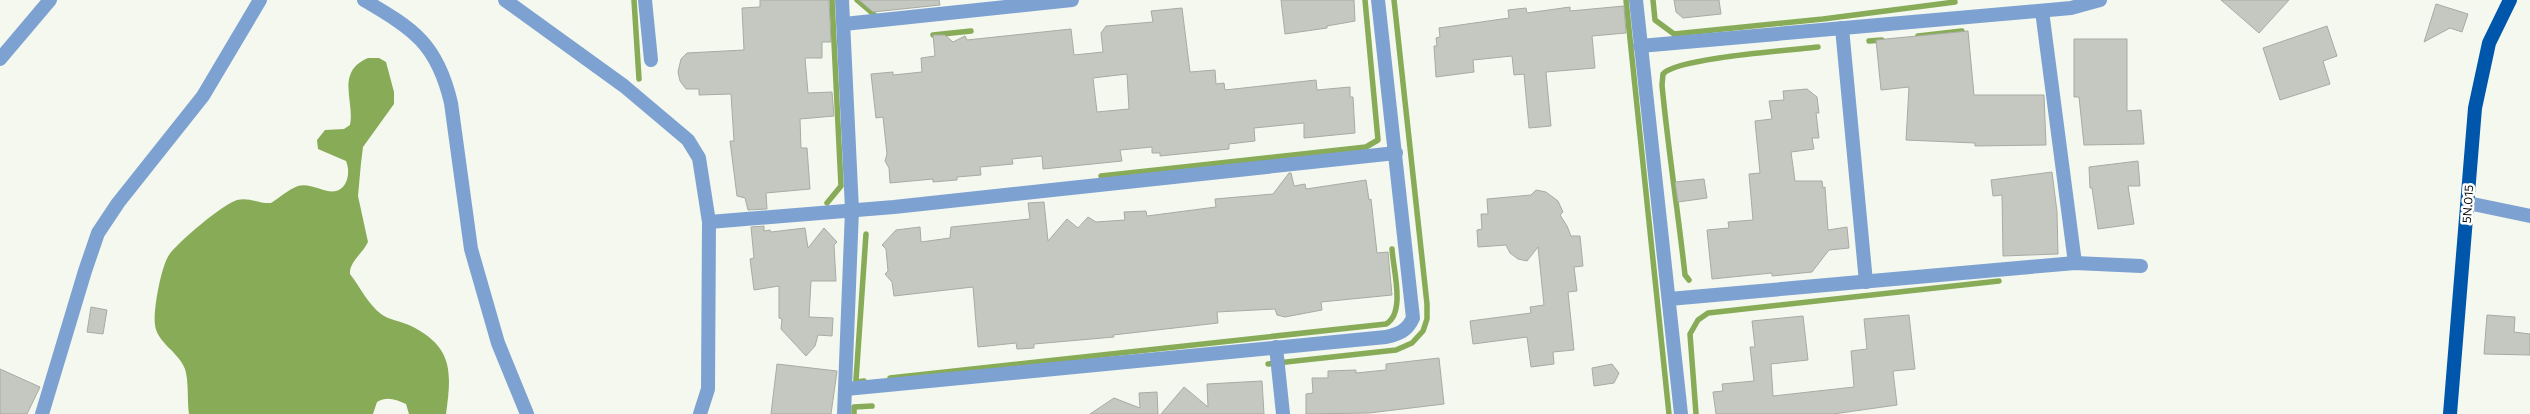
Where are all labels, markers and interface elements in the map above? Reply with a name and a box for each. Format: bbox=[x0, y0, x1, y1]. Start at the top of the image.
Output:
street label: 5N.015 bbox=[2459, 184, 2475, 224]

